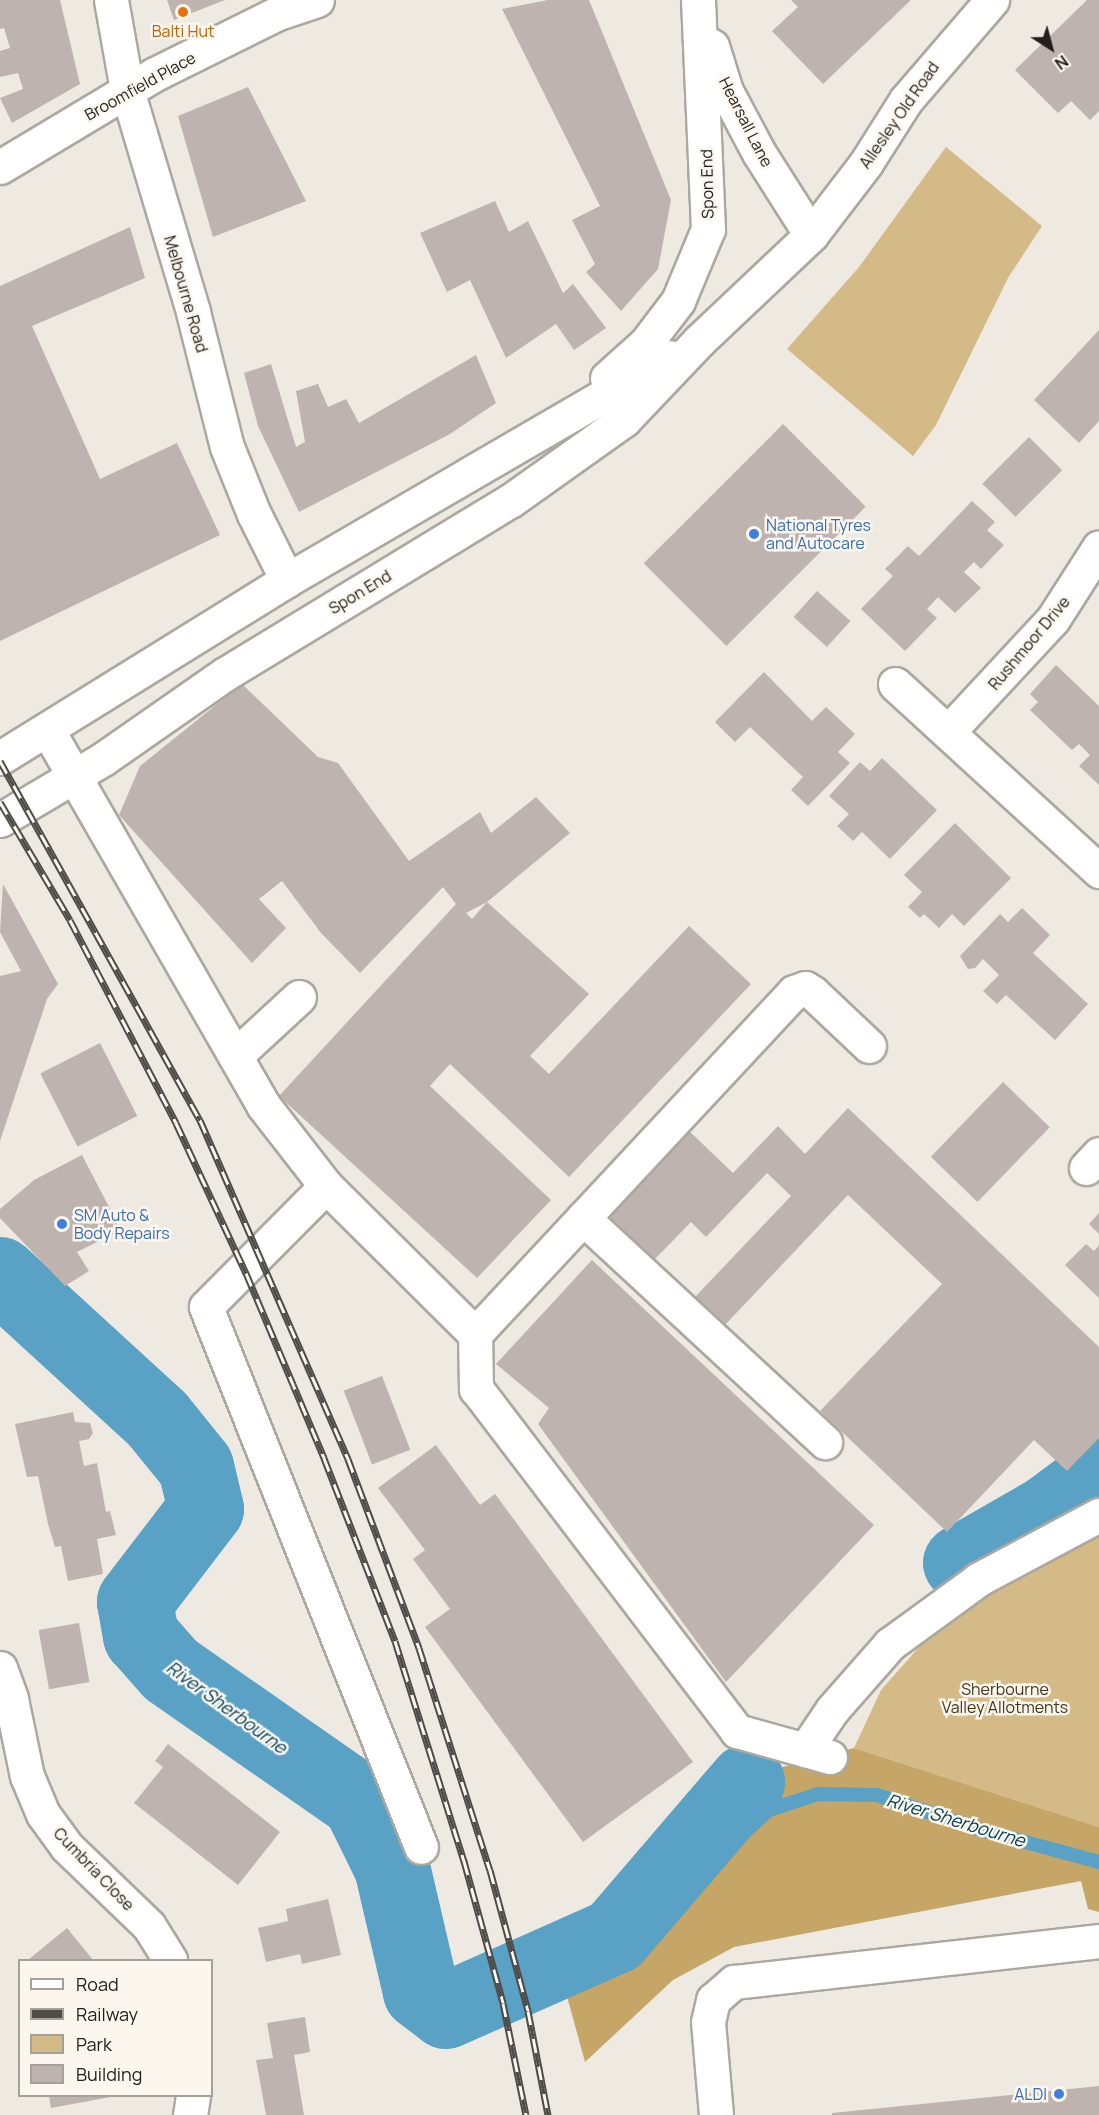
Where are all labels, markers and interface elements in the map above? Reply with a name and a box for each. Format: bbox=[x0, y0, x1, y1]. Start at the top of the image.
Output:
marker: Balti Hut bbox=[176, 5, 190, 19]
north arrow bbox=[1021, 18, 1081, 78]
place label: Balti Hut bbox=[152, 21, 214, 41]
street label: Broomfield Place bbox=[81, 48, 199, 124]
text: N bbox=[1050, 50, 1073, 75]
street label: Allesley Old Road bbox=[855, 58, 943, 172]
street label: Hearsall Lane bbox=[715, 74, 777, 170]
street label: Spon End bbox=[697, 149, 717, 219]
street label: Melbourne Road bbox=[160, 233, 212, 355]
place label: National Tyres and Autocare bbox=[766, 515, 871, 553]
marker: National Tyres and Autocare bbox=[747, 527, 761, 541]
street label: Spon End bbox=[325, 566, 395, 618]
street label: Rushmoor Drive bbox=[984, 592, 1074, 694]
place label: SM Auto & Body Repairs bbox=[74, 1205, 170, 1243]
marker: SM Auto & Body Repairs bbox=[55, 1217, 69, 1231]
water label: River Sherbourne bbox=[163, 1656, 291, 1758]
park label: Sherbourne Valley Allotments bbox=[942, 1679, 1068, 1717]
water label: River Sherbourne bbox=[884, 1789, 1028, 1851]
street label: Cumbria Close bbox=[50, 1824, 138, 1914]
legend bbox=[18, 1959, 213, 2097]
text: Road bbox=[76, 1972, 119, 1996]
text: Railway bbox=[76, 2002, 138, 2026]
text: Park bbox=[76, 2032, 112, 2056]
text: Building bbox=[76, 2062, 142, 2086]
place label: ALDI bbox=[1014, 2084, 1047, 2104]
marker: ALDI bbox=[1052, 2087, 1066, 2101]

